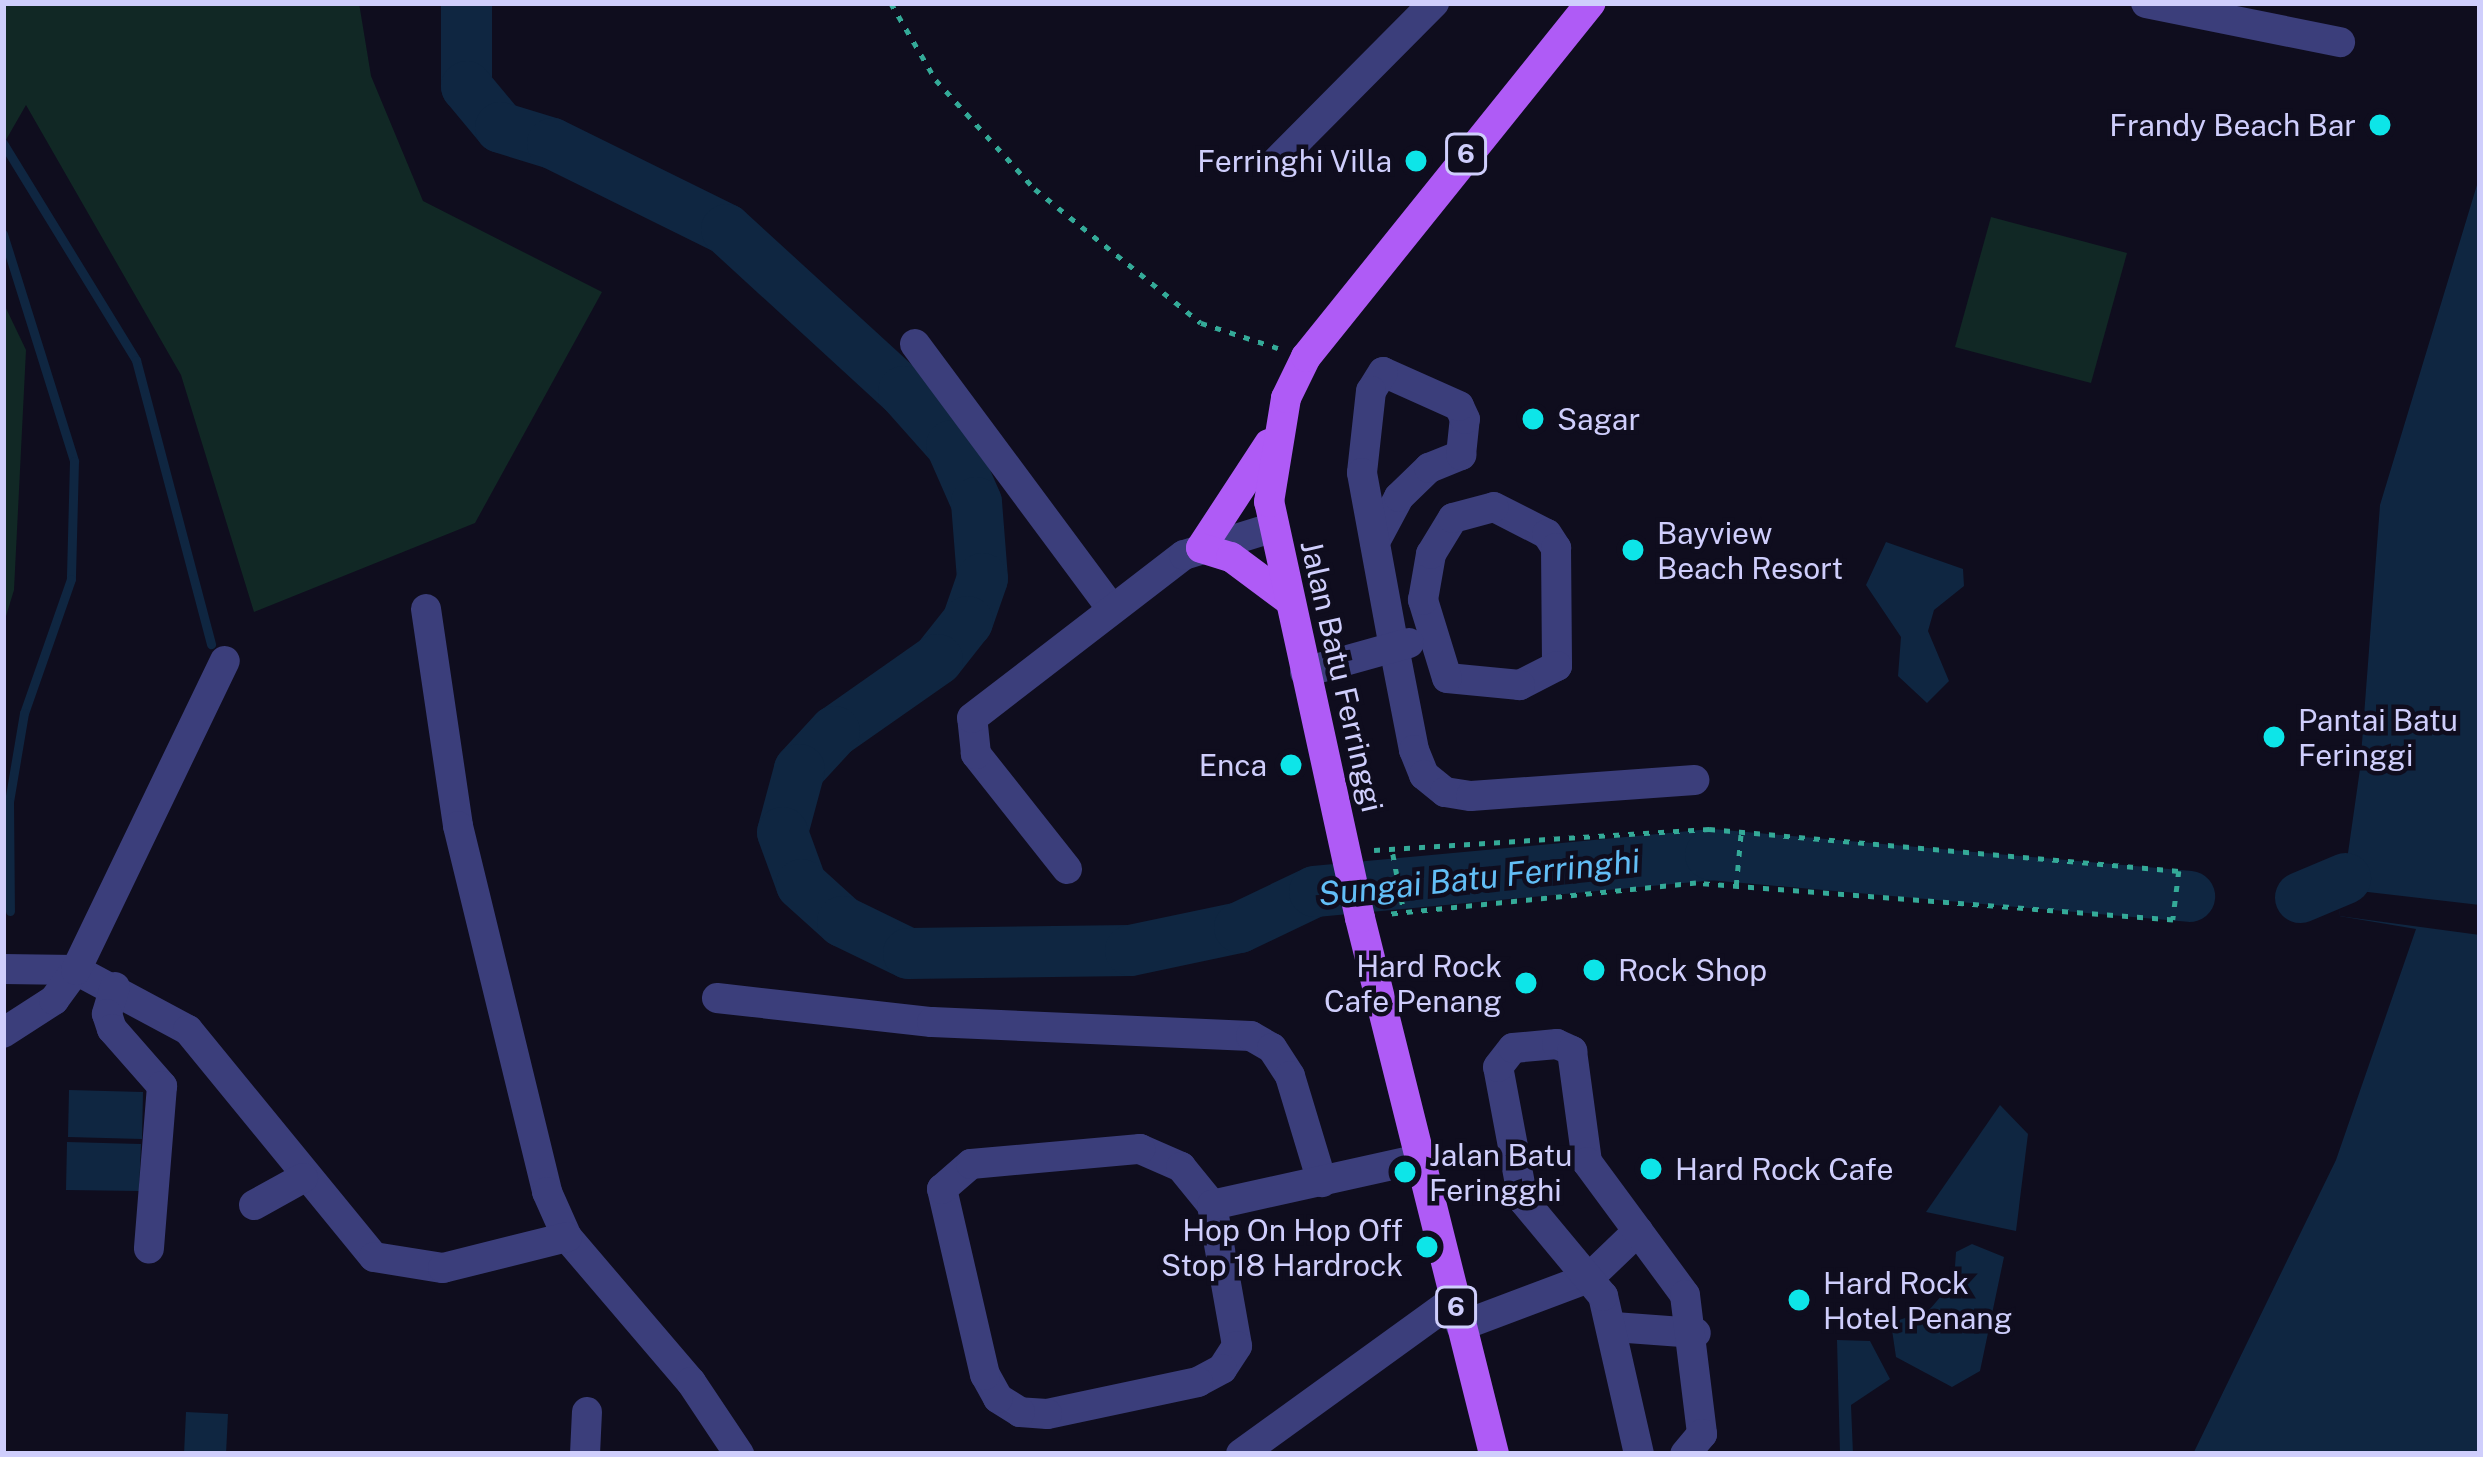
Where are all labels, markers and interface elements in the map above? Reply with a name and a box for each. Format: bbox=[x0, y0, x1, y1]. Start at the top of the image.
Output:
place label: Frandy Beach Bar bbox=[2109, 107, 2356, 143]
marker: Frandy Beach Bar bbox=[2367, 112, 2393, 138]
road number: 6 bbox=[1445, 133, 1487, 175]
place label: Ferringhi Villa bbox=[1197, 143, 1392, 179]
marker: Ferringhi Villa bbox=[1403, 148, 1429, 174]
place label: Sagar bbox=[1557, 401, 1640, 437]
marker: Sagar bbox=[1520, 406, 1546, 432]
place label: Bayview Beach Resort bbox=[1657, 515, 1843, 586]
street label: Jalan Batu Ferringgi bbox=[1293, 537, 1391, 815]
marker: Bayview Beach Resort bbox=[1620, 537, 1646, 563]
place label: Pantai Batu Feringgi bbox=[2298, 702, 2458, 772]
marker: Pantai Batu Feringgi bbox=[2261, 724, 2287, 750]
place label: Enca bbox=[1199, 747, 1267, 783]
marker: Enca bbox=[1278, 752, 1304, 778]
water label: Sungai Batu Ferringhi bbox=[1316, 841, 1642, 915]
place label: Hard Rock Cafe Penang bbox=[1324, 948, 1502, 1018]
place label: Rock Shop bbox=[1618, 952, 1767, 988]
marker: Rock Shop bbox=[1581, 957, 1607, 983]
marker: Hard Rock Cafe Penang bbox=[1513, 970, 1539, 996]
place label: Jalan Batu Feringghi bbox=[1429, 1137, 1572, 1208]
place label: Hard Rock Cafe bbox=[1675, 1151, 1893, 1187]
marker: Hard Rock Cafe bbox=[1638, 1156, 1664, 1182]
marker: Jalan Batu Feringghi bbox=[1392, 1159, 1418, 1185]
place label: Hop On Hop Off Stop 18 Hardrock bbox=[1161, 1212, 1403, 1282]
marker: Hop On Hop Off Stop 18 Hardrock bbox=[1414, 1234, 1440, 1260]
place label: Hard Rock Hotel Penang bbox=[1823, 1265, 2012, 1336]
road number: 6 bbox=[1435, 1286, 1477, 1328]
marker: Hard Rock Hotel Penang bbox=[1786, 1287, 1812, 1313]

